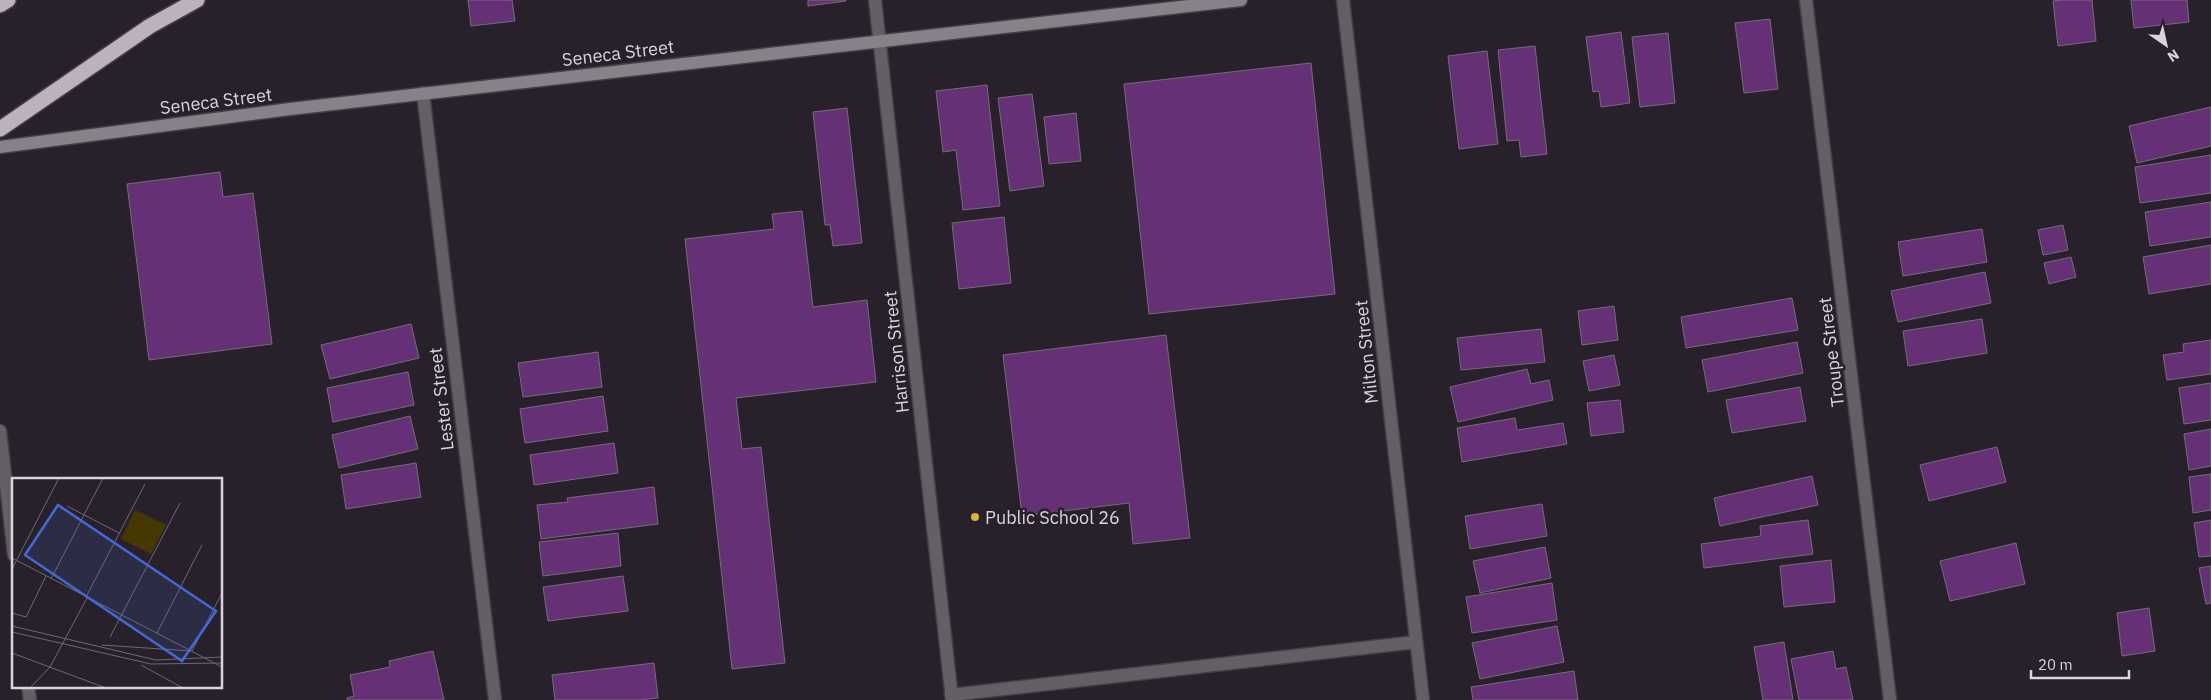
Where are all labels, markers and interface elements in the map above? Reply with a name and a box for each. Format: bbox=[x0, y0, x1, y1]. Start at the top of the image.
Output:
north arrow bbox=[2141, 20, 2191, 70]
street label: Seneca Street bbox=[561, 35, 675, 71]
text: N bbox=[2164, 45, 2183, 66]
street label: Seneca Street bbox=[159, 83, 273, 119]
street label: Harrison Street bbox=[878, 290, 914, 414]
street label: Troupe Street bbox=[1813, 296, 1849, 408]
street label: Milton Street bbox=[1349, 299, 1383, 405]
street label: Lester Street bbox=[423, 346, 459, 452]
inset map bbox=[12, 478, 222, 688]
place label: Public School 26 bbox=[985, 506, 1120, 529]
marker: Public School 26 bbox=[969, 511, 981, 523]
scale bar bbox=[2031, 648, 2128, 680]
text: 20 m bbox=[2038, 655, 2073, 674]

